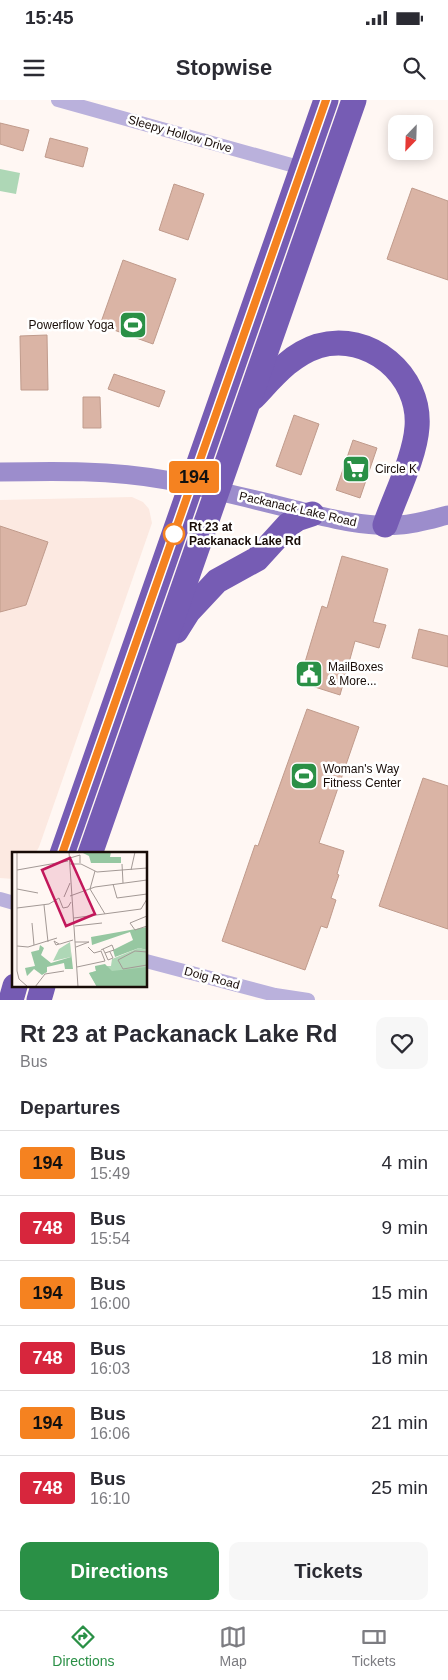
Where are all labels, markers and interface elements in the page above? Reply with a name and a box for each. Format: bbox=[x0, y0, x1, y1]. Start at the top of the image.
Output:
text: 15:45 bbox=[25, 7, 74, 28]
icon: menu bbox=[20, 54, 48, 82]
icon: search bbox=[400, 54, 428, 82]
text: Stopwise bbox=[176, 55, 272, 80]
street label: Sleepy Hollow Drive bbox=[126, 112, 234, 156]
north arrow bbox=[388, 115, 432, 160]
map controls bbox=[388, 115, 433, 160]
sports icon: Powerflow Yoga bbox=[118, 310, 148, 340]
place label: Powerflow Yoga bbox=[29, 318, 114, 332]
supermarket icon: Circle K bbox=[341, 454, 371, 484]
line badge: 194 bbox=[165, 461, 223, 493]
place label: Circle K bbox=[375, 462, 417, 476]
text: 194 bbox=[179, 467, 209, 487]
street label: Packanack Lake Road bbox=[238, 489, 358, 529]
place label: Rt 23 at Packanack Lake Rd bbox=[189, 520, 301, 548]
marker: Rt 23 at Packanack Lake Rd bbox=[163, 523, 185, 545]
public building icon: MailBoxes & More... bbox=[294, 659, 324, 689]
place label: MailBoxes & More... bbox=[328, 660, 383, 688]
sports icon: Woman's Way Fitness Center bbox=[289, 761, 319, 791]
place label: Woman's Way Fitness Center bbox=[323, 762, 401, 790]
inset map bbox=[12, 852, 148, 988]
street label: Doig Road bbox=[183, 964, 241, 992]
button: heart bbox=[376, 1017, 428, 1069]
text: Rt 23 at Packanack Lake Rd bbox=[20, 1020, 338, 1047]
text: Bus bbox=[20, 1053, 48, 1070]
text: Departures bbox=[20, 1097, 120, 1118]
text: Bus bbox=[90, 1143, 126, 1164]
text: 4 min bbox=[382, 1152, 428, 1173]
text: 194 bbox=[32, 1153, 63, 1173]
text: 15:49 bbox=[90, 1165, 130, 1182]
text: Bus bbox=[90, 1208, 126, 1229]
text: 9 min bbox=[382, 1217, 428, 1238]
text: 748 bbox=[32, 1218, 63, 1238]
text: 15:54 bbox=[90, 1230, 130, 1247]
text: Bus bbox=[90, 1273, 126, 1294]
text: 15 min bbox=[371, 1282, 428, 1303]
text: 194 bbox=[32, 1283, 63, 1303]
text: 16:00 bbox=[90, 1295, 130, 1312]
text: Bus bbox=[90, 1338, 126, 1359]
text: 18 min bbox=[371, 1347, 428, 1368]
text: 748 bbox=[32, 1348, 63, 1368]
text: 16:03 bbox=[90, 1360, 130, 1377]
text: Bus bbox=[90, 1403, 126, 1424]
text: 21 min bbox=[371, 1412, 428, 1433]
text: 194 bbox=[32, 1413, 63, 1433]
text: 16:06 bbox=[90, 1425, 130, 1442]
text: Bus bbox=[90, 1468, 126, 1489]
text: 25 min bbox=[371, 1477, 428, 1498]
text: 748 bbox=[32, 1478, 63, 1498]
text: 16:10 bbox=[90, 1490, 130, 1507]
button: Directions bbox=[20, 1542, 219, 1600]
button: Tickets bbox=[229, 1542, 428, 1600]
tab: Directions bbox=[52, 1623, 115, 1669]
tab: Map bbox=[219, 1623, 247, 1669]
tab: Tickets bbox=[352, 1623, 396, 1669]

